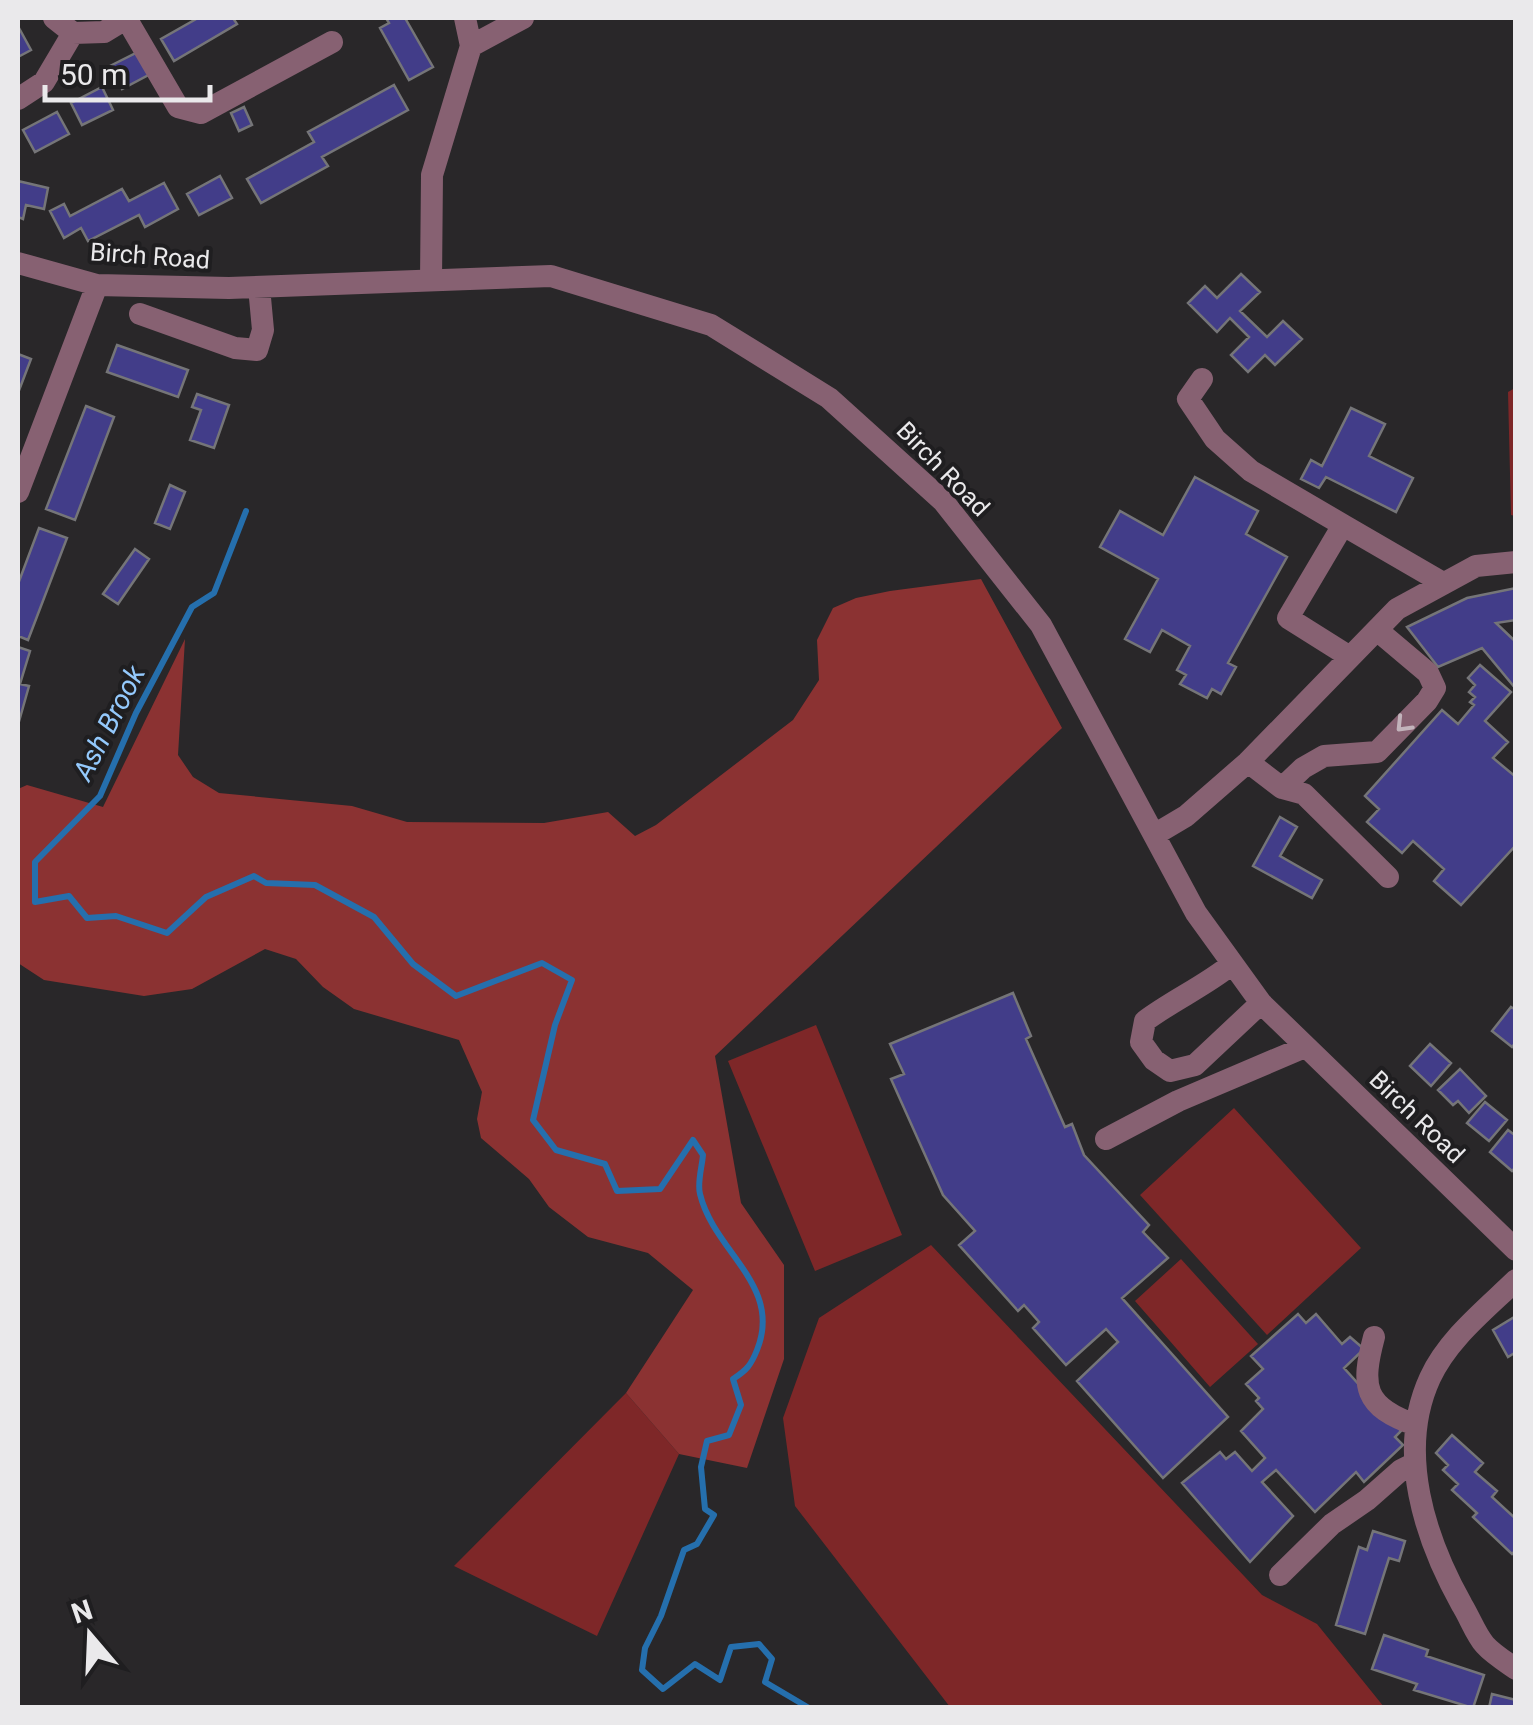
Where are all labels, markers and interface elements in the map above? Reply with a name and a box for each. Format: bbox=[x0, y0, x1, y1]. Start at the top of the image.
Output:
scale bar bbox=[45, 40, 210, 102]
text: 50 m bbox=[60, 57, 127, 92]
street label: Birch Road bbox=[89, 237, 211, 275]
street label: Birch Road bbox=[891, 416, 995, 522]
water label: Ash Brook bbox=[65, 659, 152, 788]
one-way arrow bbox=[1397, 714, 1415, 732]
street label: Birch Road bbox=[1364, 1065, 1470, 1169]
north arrow bbox=[40, 1585, 140, 1685]
text: N bbox=[67, 1593, 97, 1631]

